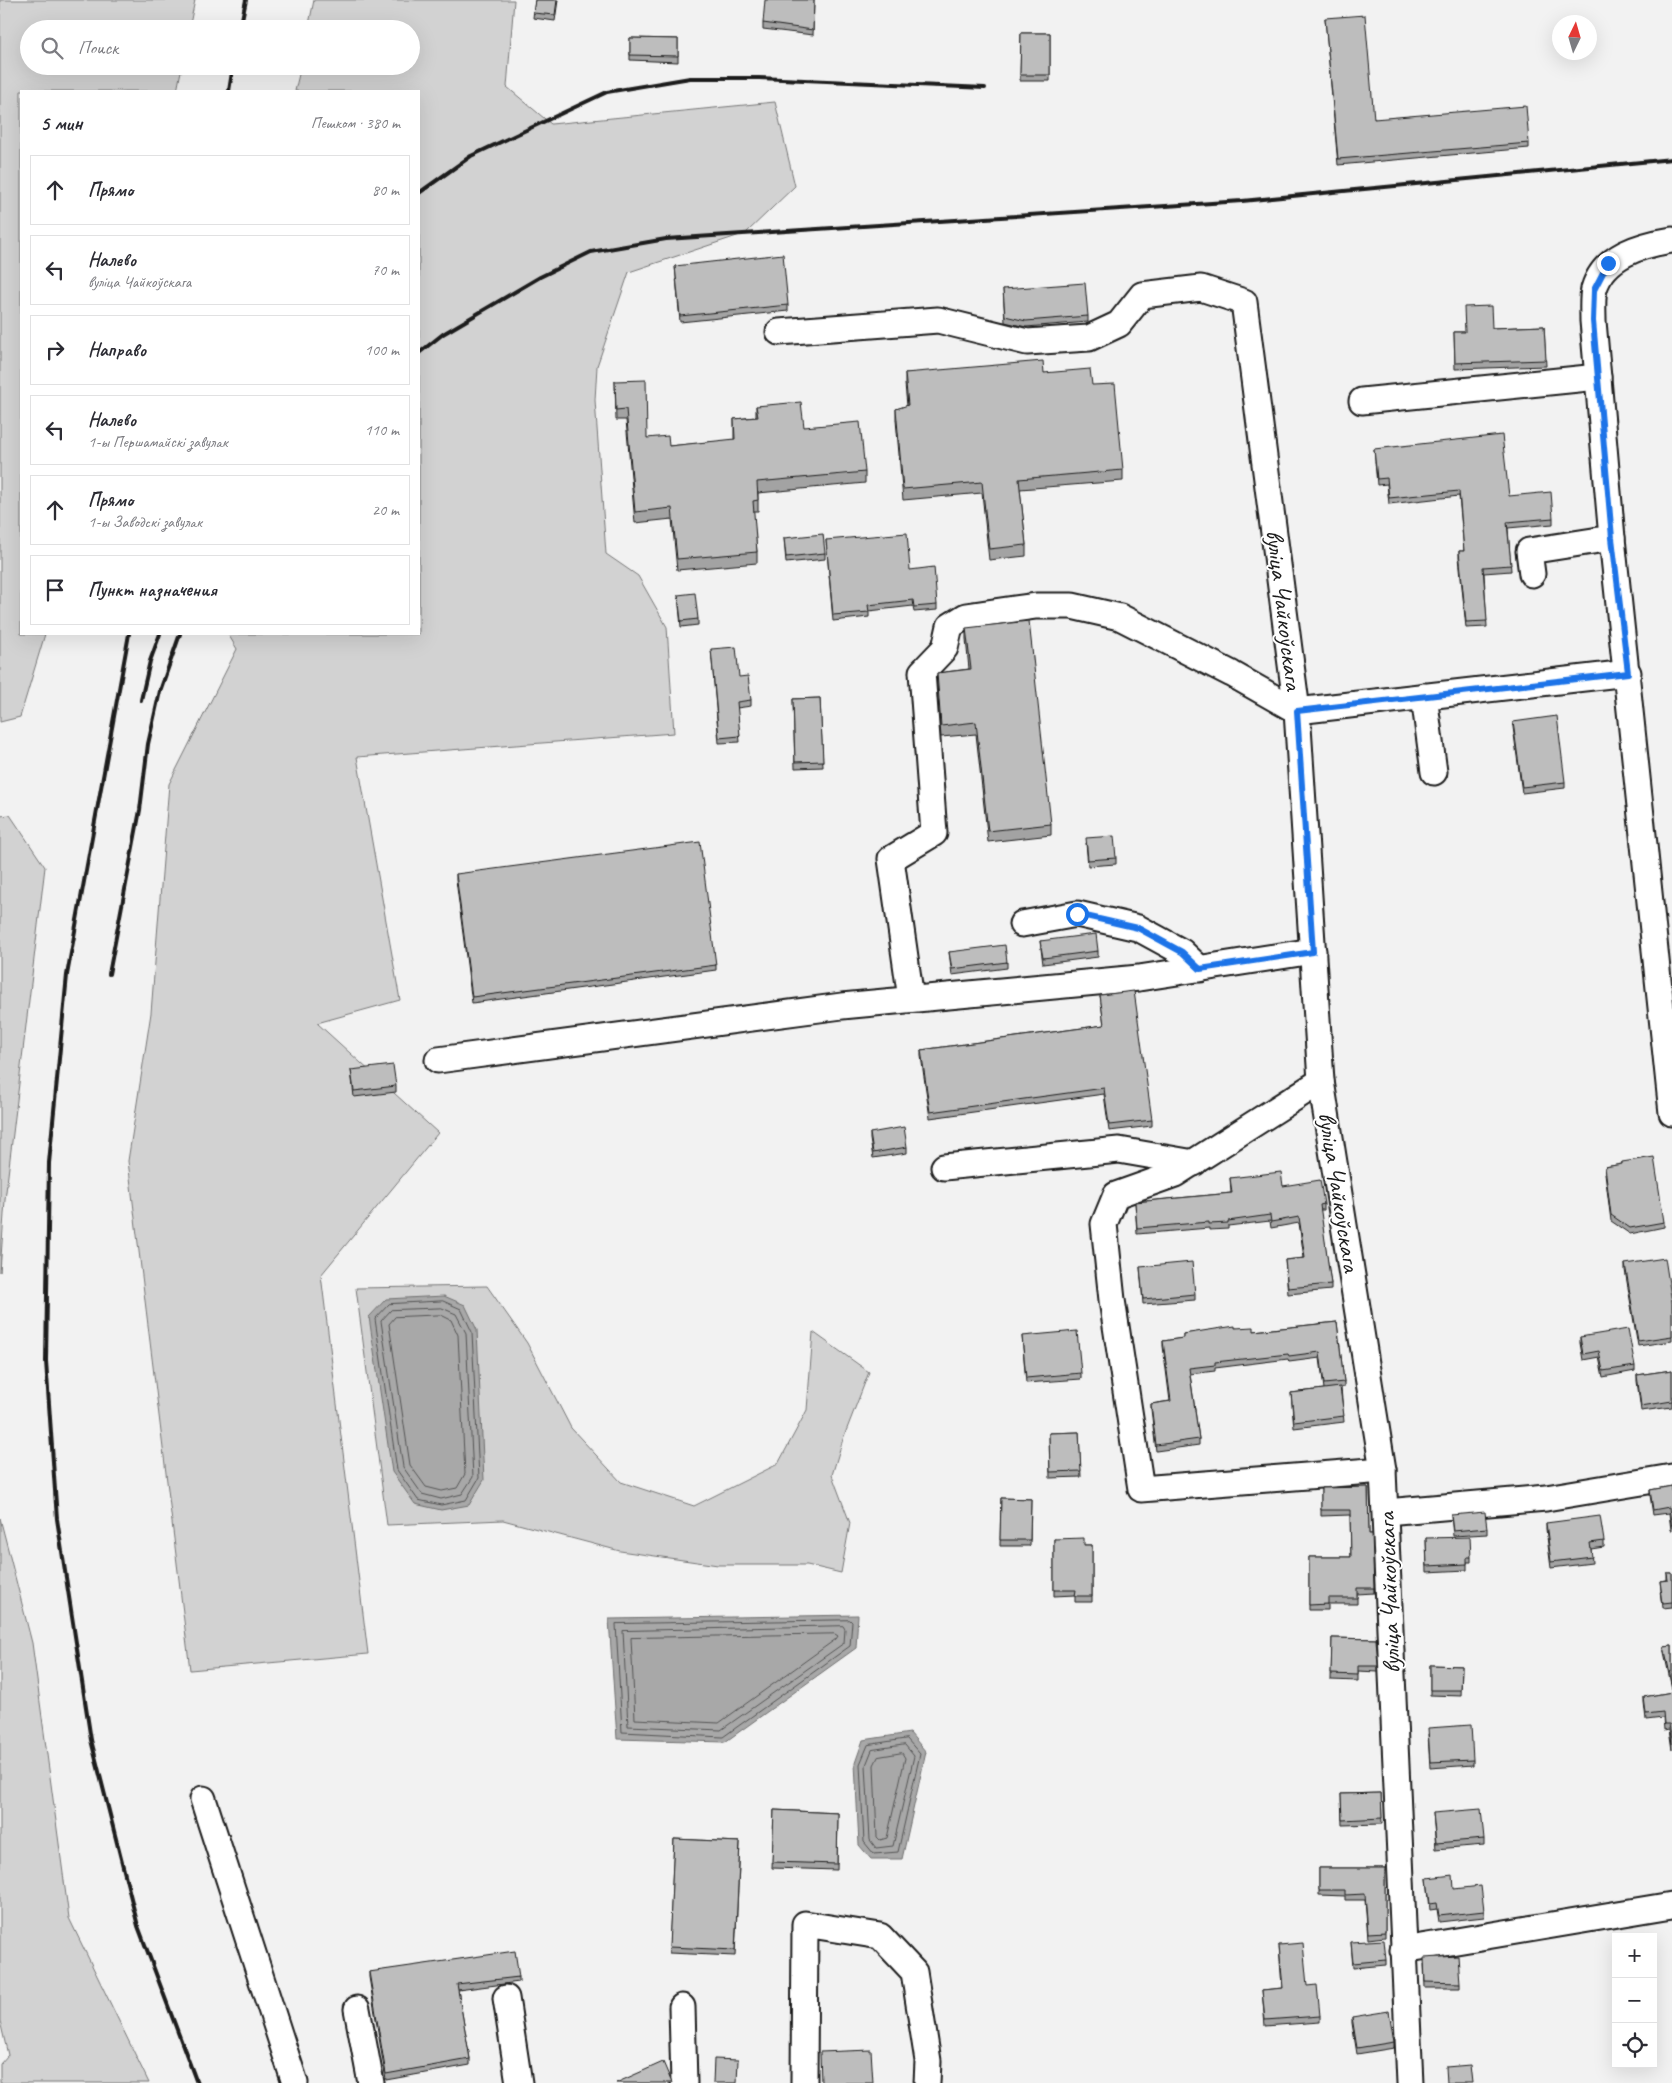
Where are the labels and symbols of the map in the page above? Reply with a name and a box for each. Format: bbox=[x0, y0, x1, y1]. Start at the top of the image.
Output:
north arrow bbox=[1552, 15, 1597, 60]
route end bbox=[1597, 252, 1620, 275]
street label: вуліца Чайкоўскага bbox=[1258, 528, 1310, 694]
route start bbox=[1066, 903, 1089, 926]
street label: вуліца Чайкоўскага bbox=[1311, 1110, 1368, 1276]
street label: вуліца Чайкоўскага bbox=[1370, 1510, 1408, 1674]

